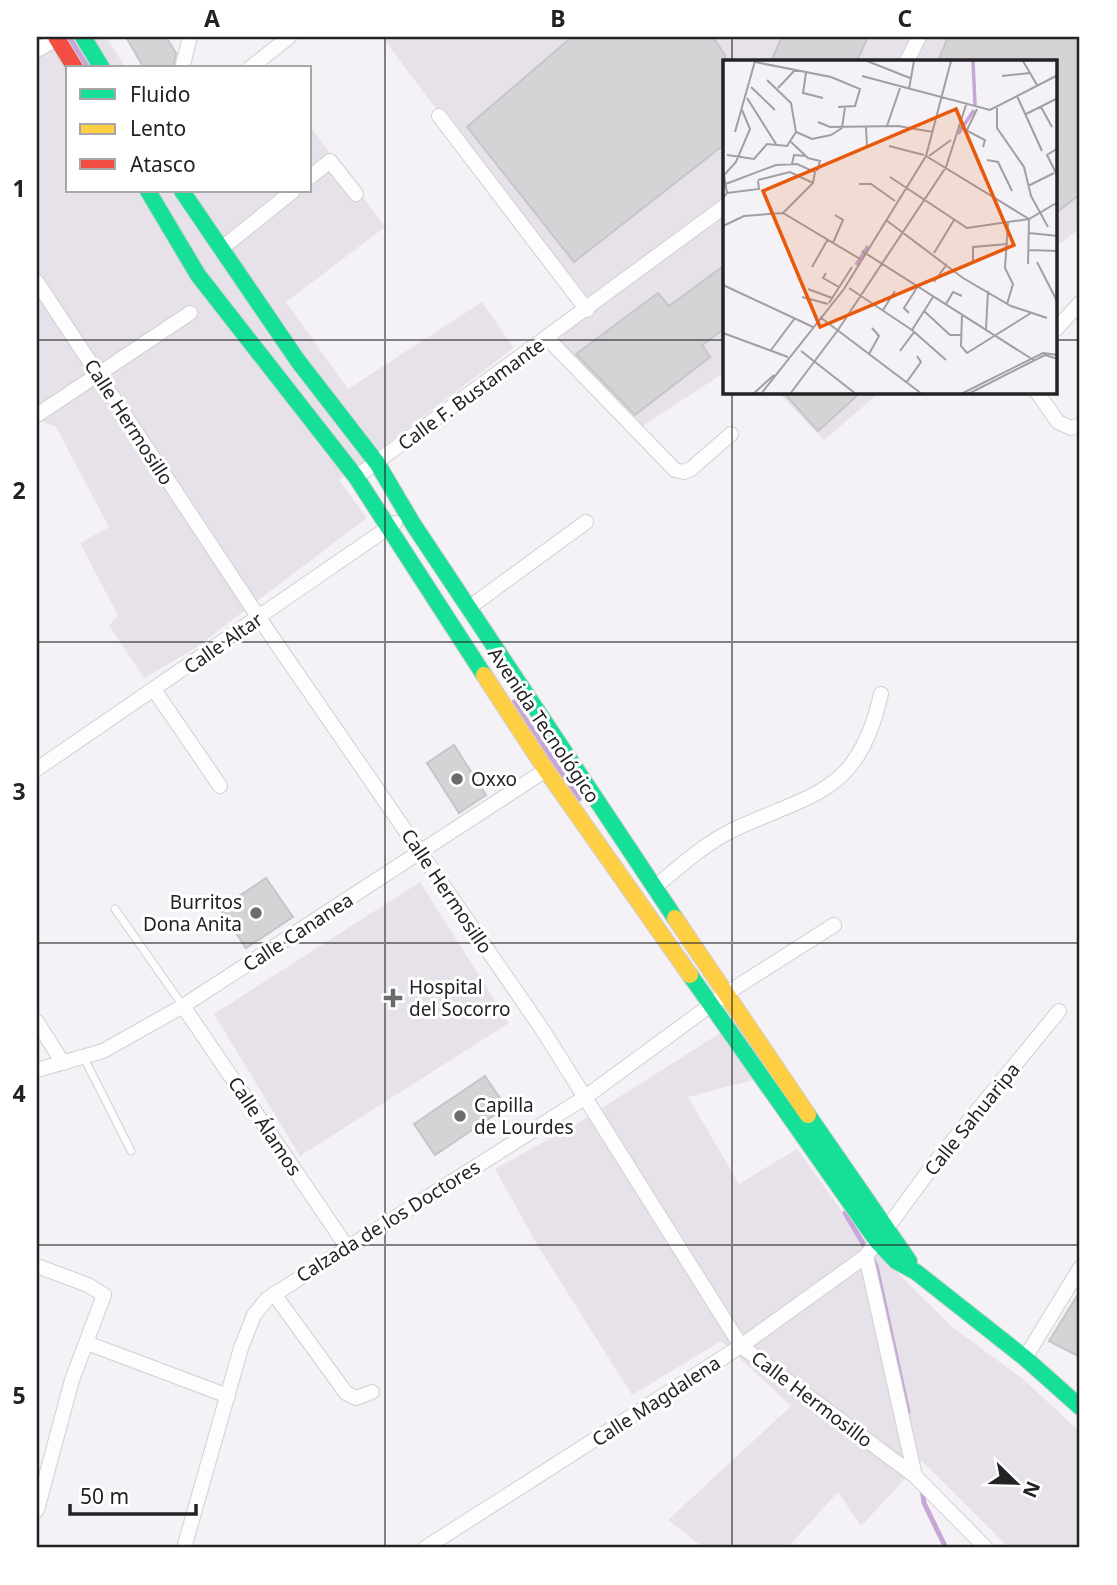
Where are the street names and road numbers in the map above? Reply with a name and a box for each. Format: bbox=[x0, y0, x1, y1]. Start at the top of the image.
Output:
street label: Calle F. Bustamante bbox=[392, 332, 550, 456]
street label: Calle Hermosillo bbox=[79, 354, 179, 490]
street label: Calle Altar bbox=[178, 606, 268, 680]
street label: Avenida Tecnológico bbox=[482, 642, 606, 808]
street label: Calle Hermosillo bbox=[396, 823, 498, 959]
street label: Calle Cananea bbox=[238, 887, 358, 977]
street label: Calle Sahuaripa bbox=[918, 1057, 1026, 1181]
street label: Calle Álamos bbox=[222, 1071, 308, 1181]
street label: Calzada de los Doctores bbox=[291, 1154, 485, 1288]
street label: Calle Hermosillo bbox=[746, 1345, 878, 1453]
street label: Calle Magdalena bbox=[587, 1350, 725, 1452]

